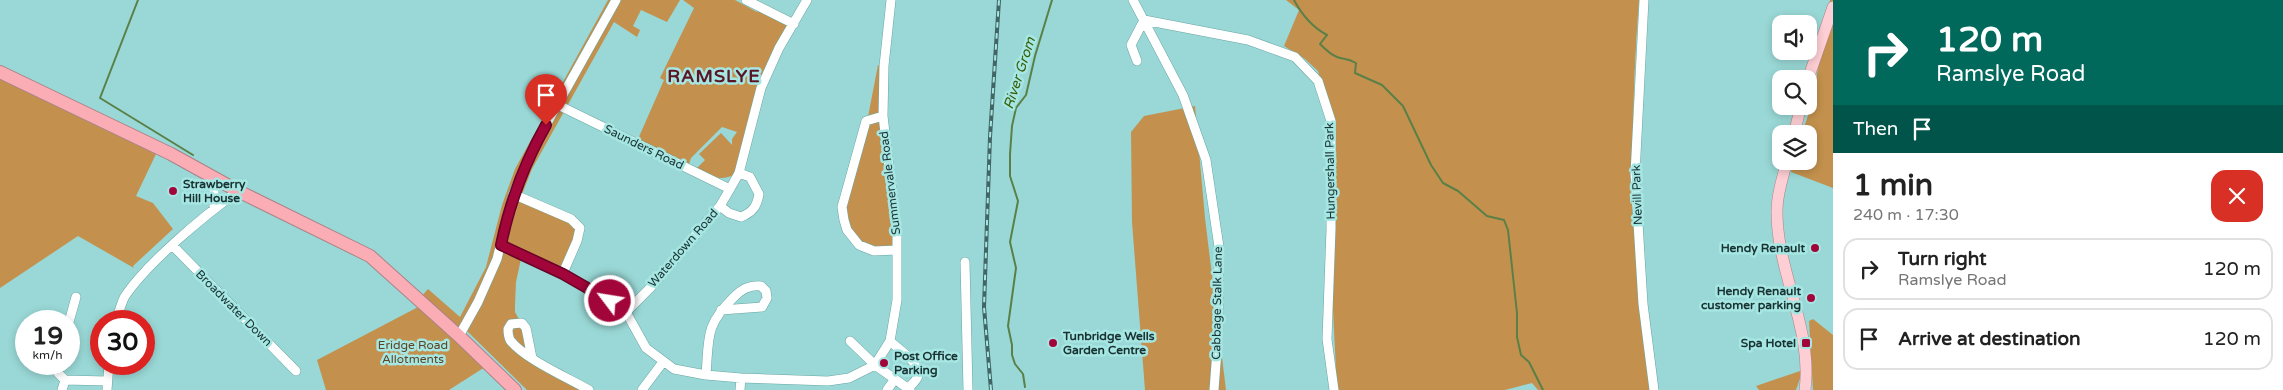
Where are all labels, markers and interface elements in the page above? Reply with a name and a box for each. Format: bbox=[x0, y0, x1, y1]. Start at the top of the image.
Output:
map controls bbox=[1772, 15, 1817, 170]
button: sound bbox=[1772, 15, 1817, 60]
text: 120 m bbox=[1936, 19, 2043, 61]
icon: right bbox=[1853, 20, 1918, 85]
water label: River Grom bbox=[1000, 34, 1039, 111]
text: Ramslye Road bbox=[1936, 61, 2085, 87]
district label: RAMSLYE bbox=[667, 65, 761, 87]
button: search bbox=[1772, 70, 1817, 115]
pin bbox=[525, 74, 567, 125]
icon: arrive bbox=[532, 81, 560, 109]
icon: arrive bbox=[1908, 115, 1936, 143]
text: Then bbox=[1853, 118, 1898, 140]
street label: Saunders Road bbox=[602, 122, 686, 172]
street label: Hungershall Park bbox=[1322, 122, 1338, 220]
button: layers bbox=[1772, 125, 1817, 170]
street label: Summervale Road bbox=[877, 130, 903, 236]
street label: Nevill Park bbox=[1629, 164, 1645, 225]
text: 1 min bbox=[1853, 167, 1933, 204]
button: close bbox=[2211, 170, 2263, 222]
place label: Strawberry Hill House bbox=[183, 177, 246, 205]
marker: Strawberry Hill House bbox=[167, 185, 179, 197]
text: 240 m · 17:30 bbox=[1853, 205, 1959, 225]
street label: Waterdown Road bbox=[645, 206, 721, 290]
place label: Hendy Renault bbox=[1721, 241, 1805, 256]
marker: Hendy Renault bbox=[1809, 242, 1821, 254]
street label: Cabbage Stalk Lane bbox=[1209, 246, 1225, 360]
text: Turn right bbox=[1898, 248, 1986, 270]
icon: right bbox=[1855, 255, 1883, 283]
text: 120 m bbox=[2203, 258, 2261, 280]
street label: Broadwater Down bbox=[193, 267, 275, 349]
text: Ramslye Road bbox=[1898, 270, 2007, 290]
position arrow bbox=[583, 274, 635, 326]
place label: Hendy Renault customer parking bbox=[1701, 284, 1801, 313]
marker: Hendy Renault customer parking bbox=[1805, 292, 1817, 304]
speed limit sign: 30 bbox=[90, 310, 155, 375]
text: 19 bbox=[32, 321, 63, 351]
icon: arrive bbox=[1855, 325, 1883, 353]
text: Arrive at destination bbox=[1898, 328, 2081, 350]
text: 120 m bbox=[2203, 328, 2261, 350]
place label: Tunbridge Wells Garden Centre bbox=[1062, 329, 1155, 357]
place label: Spa Hotel bbox=[1741, 336, 1796, 351]
marker: Tunbridge Wells Garden Centre bbox=[1047, 337, 1059, 349]
marker: Spa Hotel bbox=[1800, 337, 1812, 349]
park label: Eridge Road Allotments bbox=[378, 338, 448, 366]
text: km/h bbox=[32, 348, 63, 362]
place label: Post Office Parking bbox=[894, 349, 958, 378]
marker: Post Office Parking bbox=[878, 357, 890, 369]

